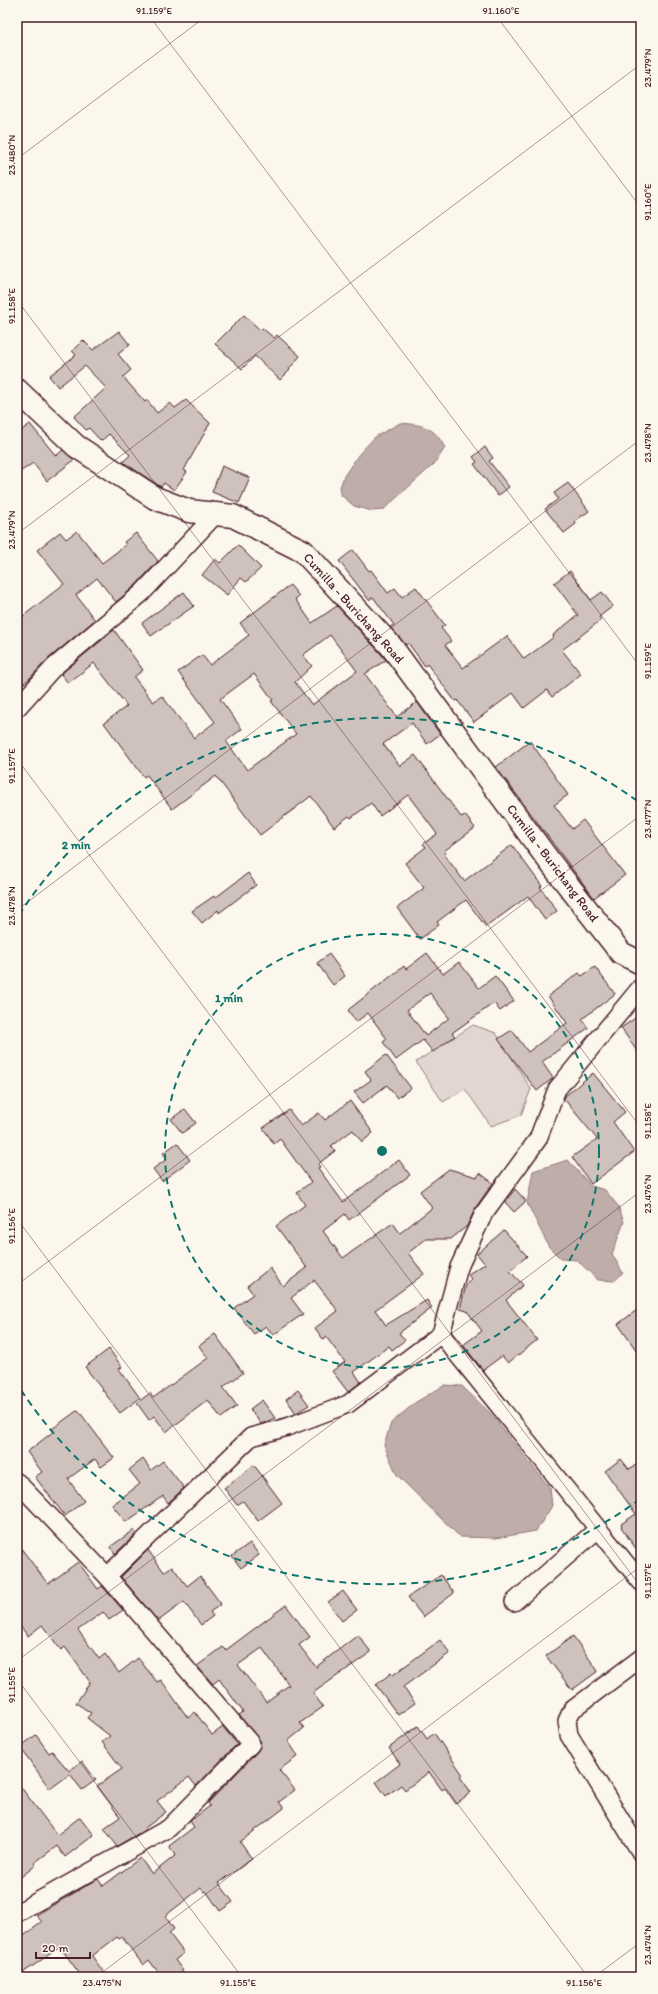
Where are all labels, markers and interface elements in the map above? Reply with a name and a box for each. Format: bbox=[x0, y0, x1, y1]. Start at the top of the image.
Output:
text: 91.159°E bbox=[136, 4, 172, 17]
text: 91.160°E bbox=[483, 4, 520, 17]
text: 23.479°N bbox=[641, 48, 654, 88]
text: 23.480°N bbox=[5, 134, 18, 175]
text: 91.160°E bbox=[641, 183, 654, 220]
text: 91.158°E bbox=[5, 287, 18, 324]
text: 23.478°N bbox=[641, 423, 654, 463]
text: 23.479°N bbox=[5, 510, 18, 550]
street label: Cumilla - Burichang Road bbox=[300, 550, 408, 666]
text: 91.159°E bbox=[641, 643, 654, 679]
text: 91.157°E bbox=[5, 748, 18, 784]
text: 23.477°N bbox=[641, 799, 654, 838]
street label: Cumilla - Burichang Road bbox=[504, 801, 602, 925]
text: 2 min bbox=[62, 838, 91, 852]
text: 23.478°N bbox=[5, 886, 18, 926]
text: 1 min bbox=[215, 991, 244, 1005]
text: 91.158°E bbox=[641, 1102, 654, 1139]
centre of rings bbox=[375, 1144, 389, 1158]
text: 23.476°N bbox=[641, 1174, 654, 1214]
text: 91.156°E bbox=[5, 1208, 18, 1244]
text: 91.157°E bbox=[641, 1563, 654, 1599]
text: 91.155°E bbox=[5, 1667, 18, 1703]
text: 23.474°N bbox=[641, 1925, 654, 1965]
scale bar bbox=[36, 1934, 90, 1960]
text: 20 m bbox=[42, 1941, 69, 1955]
text: 23.475°N bbox=[82, 1976, 122, 1989]
text: 91.155°E bbox=[220, 1976, 256, 1989]
text: 91.156°E bbox=[566, 1976, 602, 1989]

